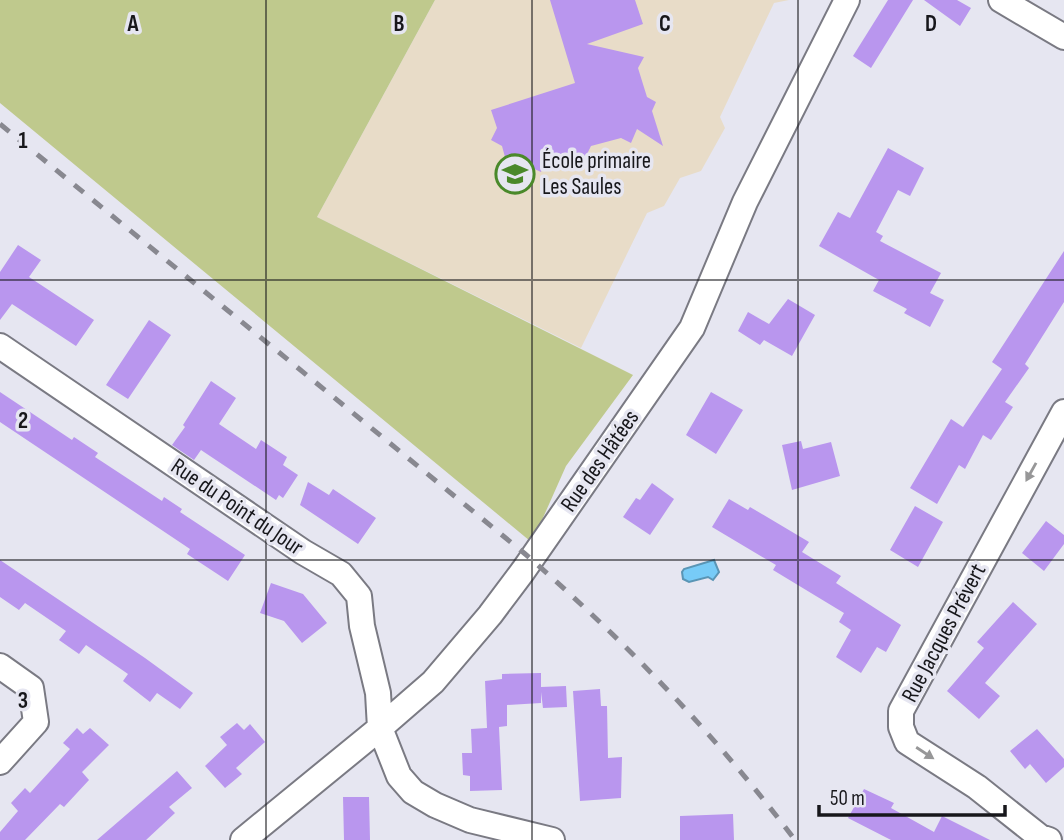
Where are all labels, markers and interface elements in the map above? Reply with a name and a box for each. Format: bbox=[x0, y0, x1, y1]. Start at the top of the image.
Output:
text: A bbox=[127, 10, 140, 38]
text: B bbox=[394, 10, 405, 38]
text: C bbox=[659, 10, 671, 38]
text: D bbox=[925, 10, 937, 38]
text: 1 bbox=[18, 127, 28, 155]
place label: École primaire Les Saules bbox=[542, 147, 651, 201]
school or university icon: École primaire Les Saules bbox=[494, 153, 536, 195]
street label: Rue des Hâtées bbox=[555, 405, 645, 517]
text: 2 bbox=[18, 407, 28, 435]
street label: Rue du Point du Jour bbox=[166, 452, 309, 562]
one-way arrow bbox=[1025, 462, 1037, 482]
street label: Rue Jacques Prévert bbox=[896, 559, 992, 707]
text: 3 bbox=[18, 687, 28, 715]
one-way arrow bbox=[915, 747, 935, 760]
scale bar bbox=[819, 774, 1004, 818]
text: 50 m bbox=[830, 786, 865, 811]

